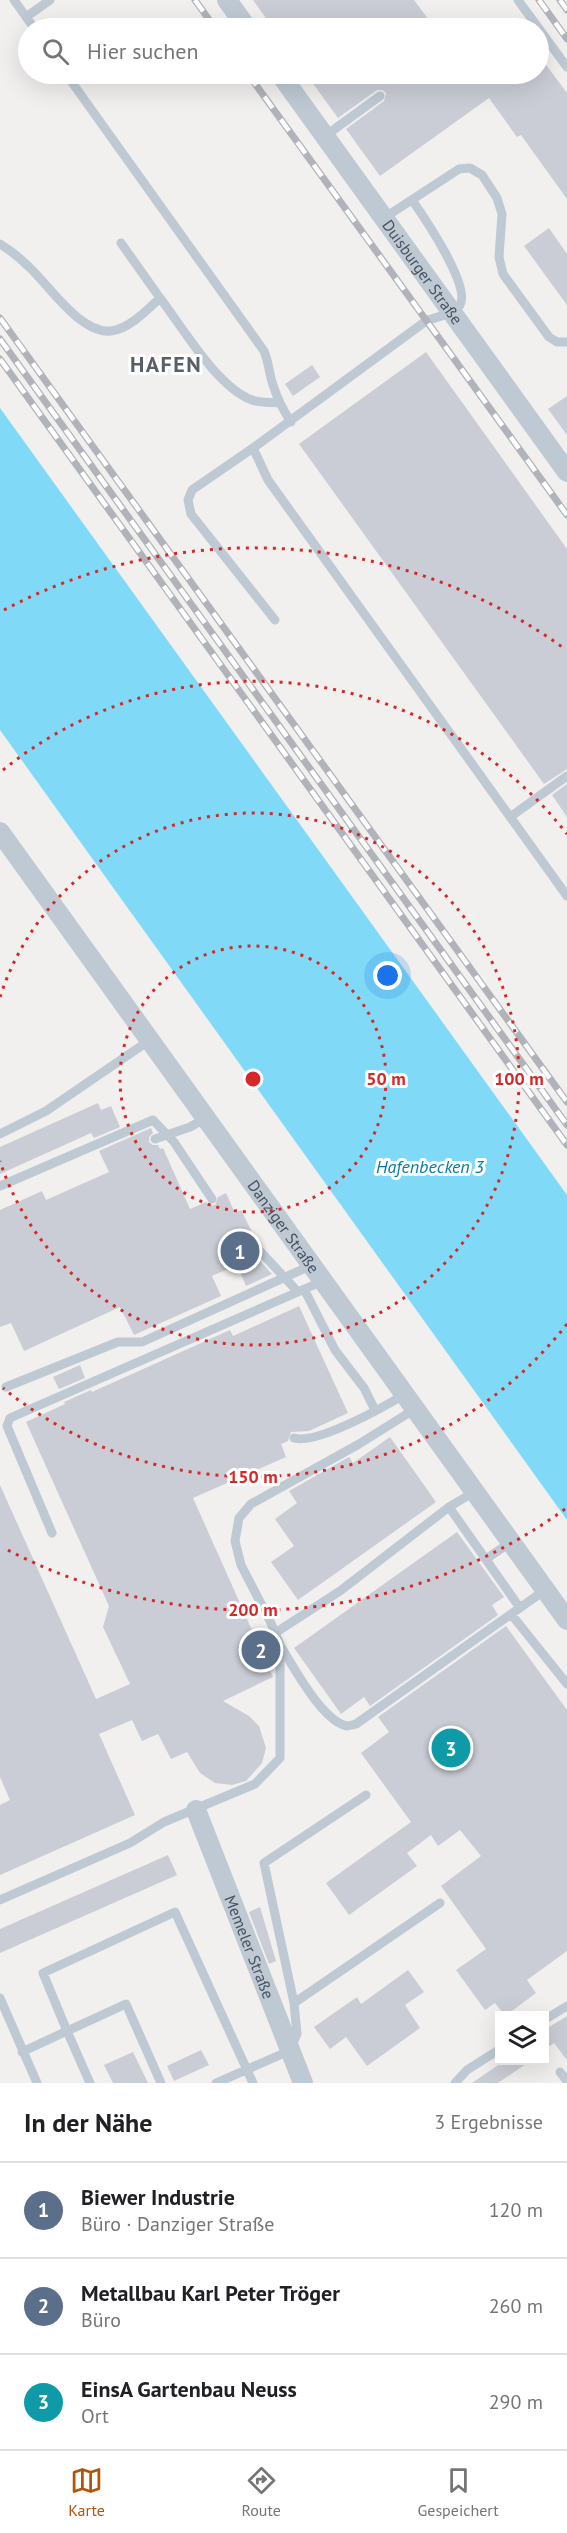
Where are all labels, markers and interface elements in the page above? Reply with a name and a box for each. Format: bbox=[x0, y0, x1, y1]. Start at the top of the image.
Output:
search box bbox=[18, 18, 549, 84]
icon: search bbox=[39, 35, 72, 68]
text: Hier suchen bbox=[87, 37, 199, 65]
street label: Duisburger Straße bbox=[378, 216, 467, 328]
district label: HAFEN bbox=[130, 350, 202, 378]
your location bbox=[373, 961, 402, 990]
text: 50 m bbox=[366, 1067, 406, 1090]
text: 100 m bbox=[494, 1067, 544, 1090]
centre of rings bbox=[243, 1069, 263, 1089]
water label: Hafenbecken 3 bbox=[376, 1155, 485, 1178]
street label: Danziger Straße bbox=[244, 1176, 324, 1277]
pin: 1 bbox=[220, 1228, 260, 1274]
text: 150 m bbox=[228, 1465, 278, 1488]
text: 200 m bbox=[228, 1598, 278, 1621]
pin: 2 bbox=[242, 1628, 280, 1672]
pin: 3 bbox=[432, 1726, 470, 1770]
street label: Memeler Straße bbox=[220, 1892, 279, 2001]
map controls bbox=[495, 2011, 549, 2065]
button: layers bbox=[495, 2011, 549, 2065]
text: In der Nähe bbox=[24, 2106, 152, 2139]
text: 3 Ergebnisse bbox=[434, 2109, 543, 2135]
text: Biewer Industrie bbox=[81, 2183, 235, 2211]
text: 1 bbox=[38, 2197, 49, 2223]
text: 120 m bbox=[489, 2197, 543, 2223]
text: Büro · Danziger Straße bbox=[81, 2211, 274, 2237]
text: Metallbau Karl Peter Tröger bbox=[81, 2279, 340, 2307]
text: 2 bbox=[38, 2293, 49, 2319]
text: 260 m bbox=[489, 2293, 543, 2319]
text: Büro bbox=[81, 2307, 121, 2333]
text: EinsA Gartenbau Neuss bbox=[81, 2375, 297, 2403]
text: 3 bbox=[38, 2389, 49, 2415]
text: 290 m bbox=[489, 2389, 543, 2415]
text: Ort bbox=[81, 2403, 109, 2429]
tab: Karte bbox=[68, 2464, 105, 2520]
tab: Route bbox=[242, 2464, 281, 2520]
tab: Gespeichert bbox=[417, 2464, 499, 2520]

